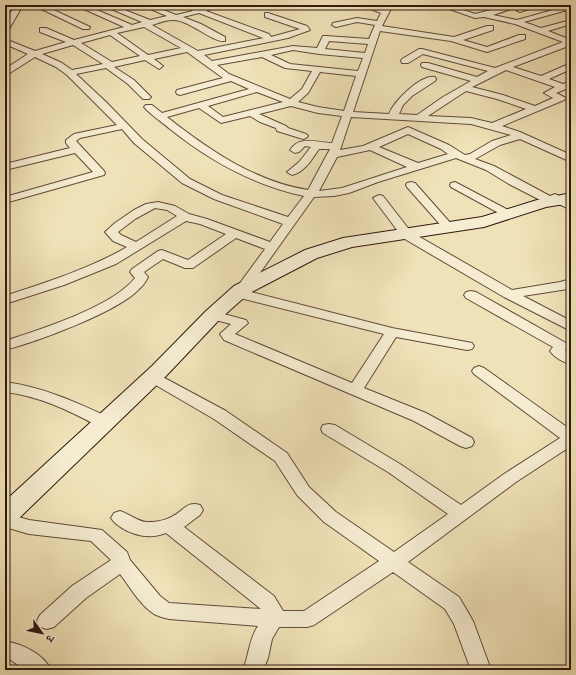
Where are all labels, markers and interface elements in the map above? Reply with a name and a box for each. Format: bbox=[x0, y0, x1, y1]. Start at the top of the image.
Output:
north arrow bbox=[22, 613, 62, 653]
text: उ bbox=[42, 631, 57, 645]

